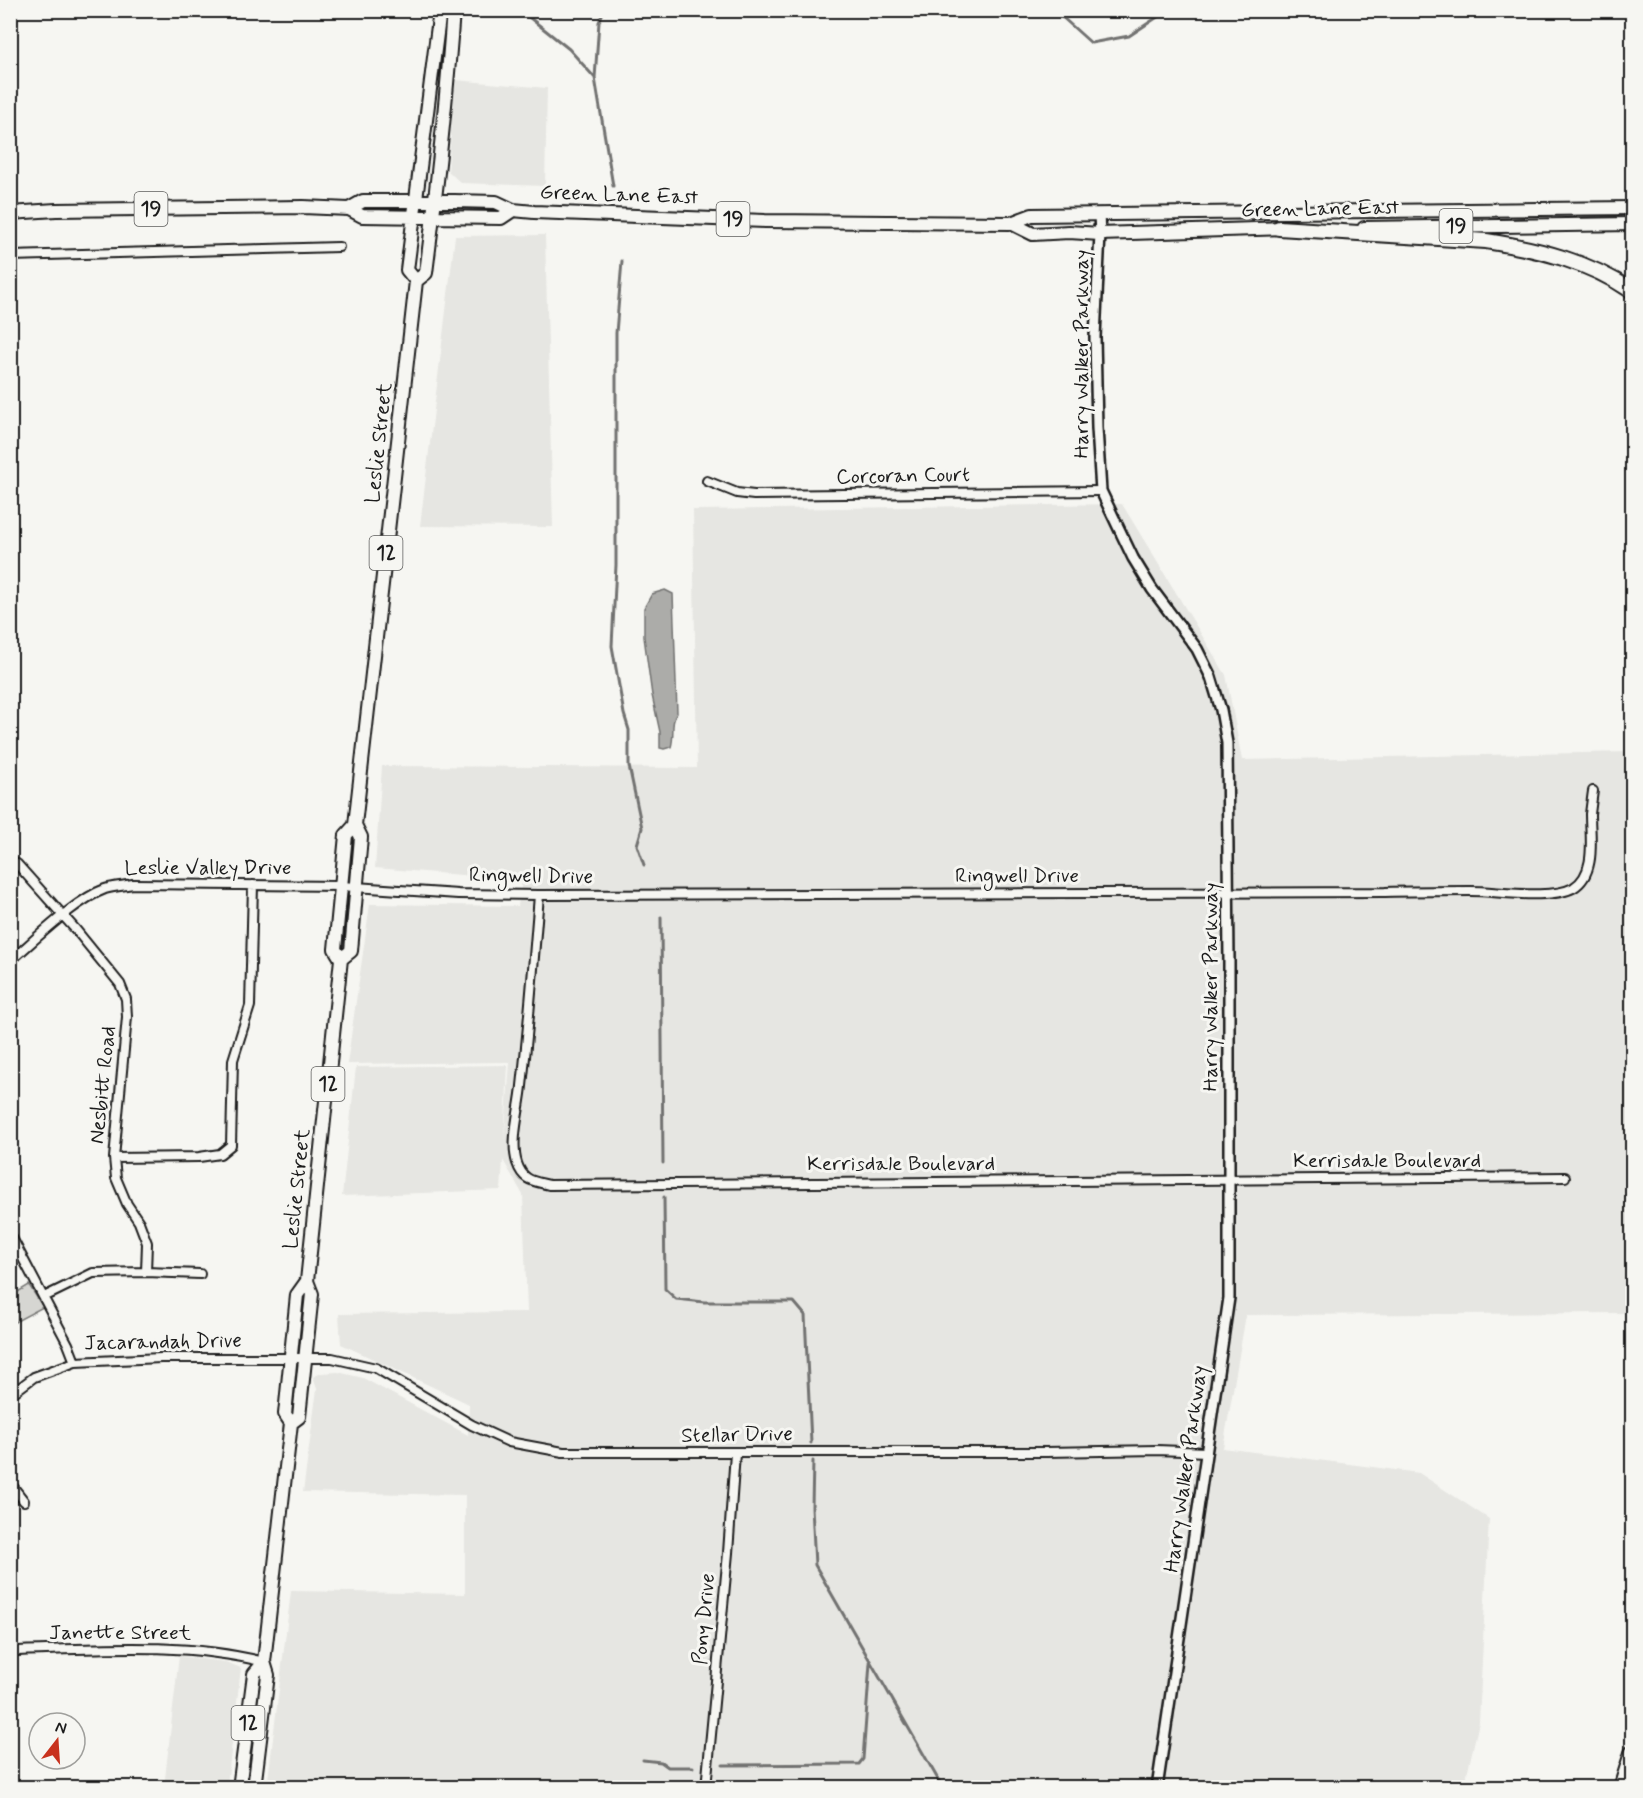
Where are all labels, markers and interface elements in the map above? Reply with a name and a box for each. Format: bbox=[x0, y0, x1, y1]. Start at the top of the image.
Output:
street label: Green Lane East bbox=[539, 178, 699, 212]
road number: 19 bbox=[134, 192, 168, 226]
street label: Green Lane East bbox=[1241, 194, 1400, 224]
road number: 19 bbox=[716, 202, 750, 236]
road number: 19 bbox=[1440, 209, 1472, 243]
street label: Harry Walker Parkway bbox=[1068, 250, 1096, 458]
street label: Leslie Street bbox=[359, 381, 399, 505]
street label: Corcoran Court bbox=[836, 461, 970, 491]
road number: 12 bbox=[370, 536, 402, 570]
street label: Leslie Valley Drive bbox=[125, 854, 291, 882]
street label: Ringwell Drive bbox=[469, 861, 593, 892]
street label: Ringwell Drive bbox=[955, 862, 1079, 891]
street label: Harry Walker Parkway bbox=[1197, 883, 1225, 1091]
street label: Nesbitt Road bbox=[83, 1025, 123, 1145]
road number: 12 bbox=[312, 1067, 344, 1101]
street label: Leslie Street bbox=[277, 1127, 317, 1251]
street label: Kerrisdale Boulevard bbox=[1293, 1147, 1481, 1175]
street label: Kerrisdale Boulevard bbox=[807, 1150, 995, 1178]
street label: Jacarandah Drive bbox=[84, 1327, 242, 1357]
street label: Harry Walker Parkway bbox=[1158, 1364, 1214, 1574]
street label: Stellar Drive bbox=[681, 1420, 793, 1450]
street label: Pony Drive bbox=[686, 1572, 722, 1666]
street label: Janette Street bbox=[49, 1619, 192, 1647]
road number: 12 bbox=[232, 1706, 264, 1740]
north arrow bbox=[27, 1711, 87, 1771]
text: N bbox=[53, 1716, 69, 1740]

